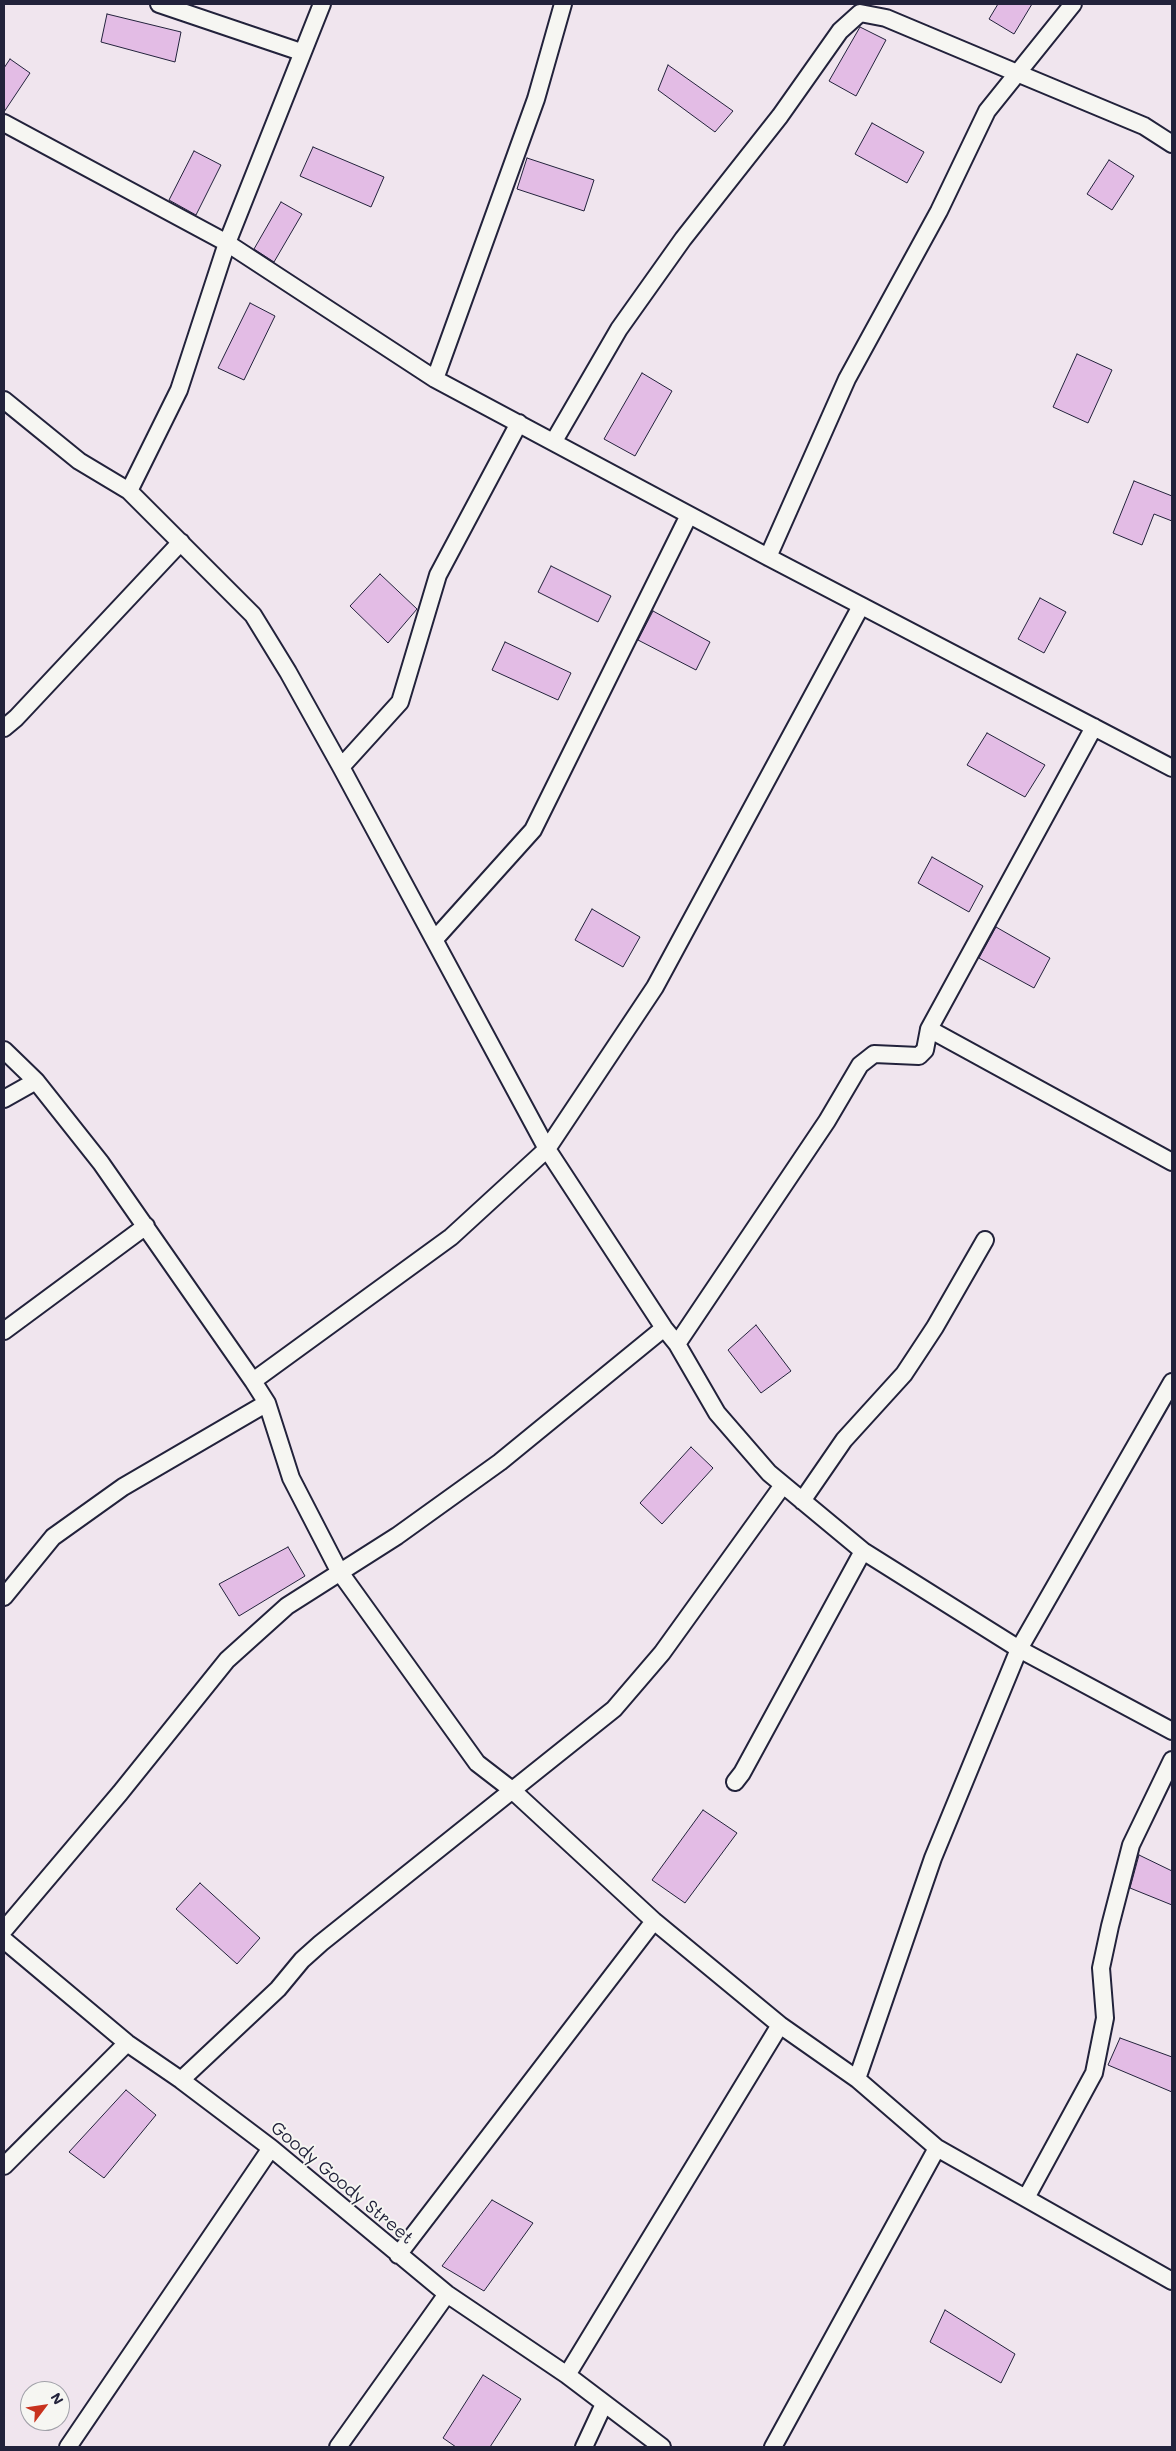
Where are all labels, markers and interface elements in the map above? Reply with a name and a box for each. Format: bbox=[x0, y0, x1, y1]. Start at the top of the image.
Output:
street label: Goody Goody Street bbox=[266, 2117, 418, 2249]
north arrow bbox=[20, 2381, 70, 2431]
text: N bbox=[47, 2389, 68, 2408]

